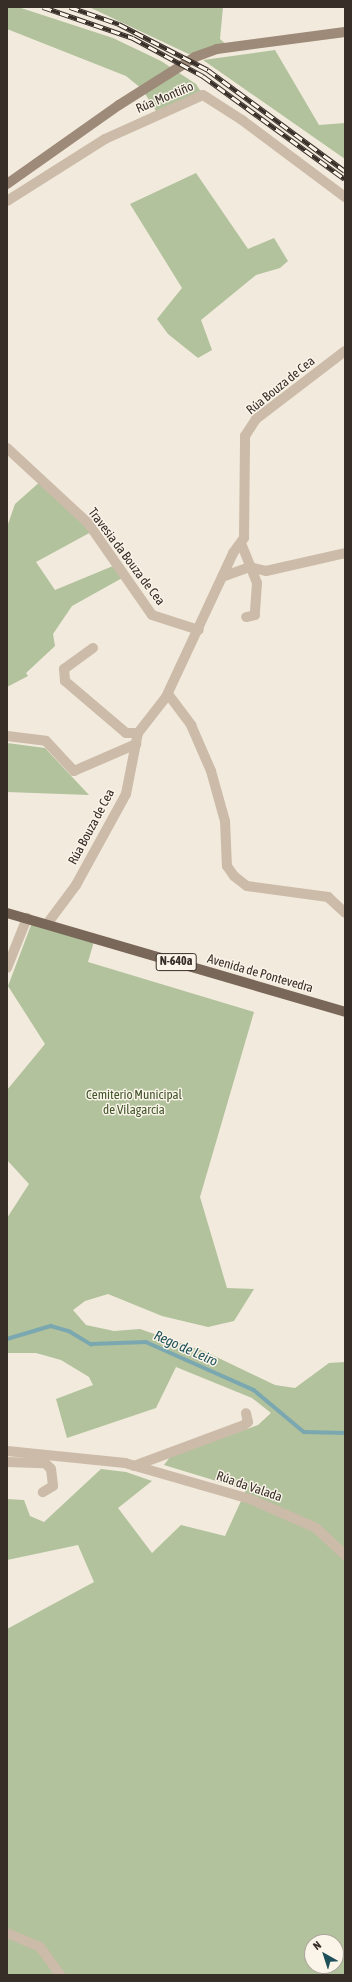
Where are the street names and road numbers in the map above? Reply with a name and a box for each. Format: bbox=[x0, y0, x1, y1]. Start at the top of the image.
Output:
street label: Rúa Montiño bbox=[134, 79, 196, 117]
street label: Rúa Bouza de Cea bbox=[244, 354, 318, 418]
street label: Travesia da Bouza de Cea bbox=[84, 505, 168, 609]
street label: Rúa Bouza de Cea bbox=[66, 787, 118, 867]
street label: Avenida de Pontevedra bbox=[205, 951, 315, 997]
road number: N-640a bbox=[155, 952, 197, 972]
street label: Rúa da Valada bbox=[214, 1469, 284, 1505]

